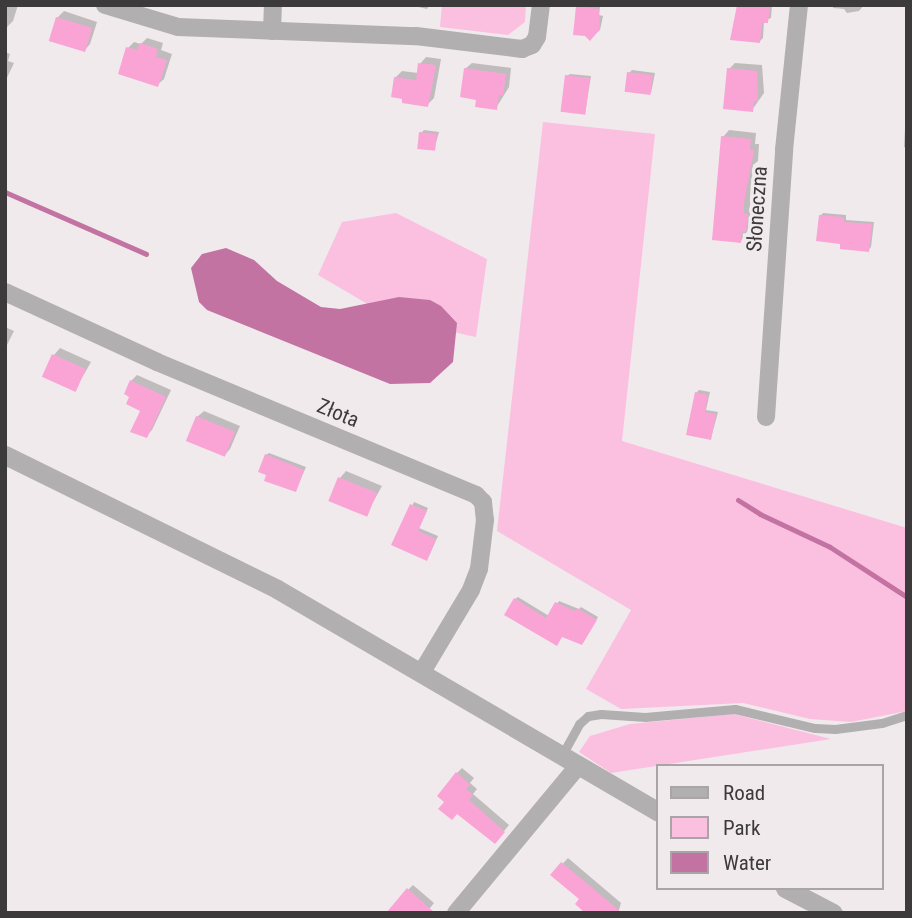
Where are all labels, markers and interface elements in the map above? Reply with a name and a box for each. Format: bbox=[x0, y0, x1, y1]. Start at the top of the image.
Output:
street label: Słoneczna bbox=[741, 165, 773, 253]
street label: Złota bbox=[313, 393, 363, 433]
legend bbox=[656, 764, 884, 890]
text: Road bbox=[723, 781, 765, 805]
text: Park bbox=[723, 816, 760, 840]
text: Water bbox=[723, 851, 771, 875]

